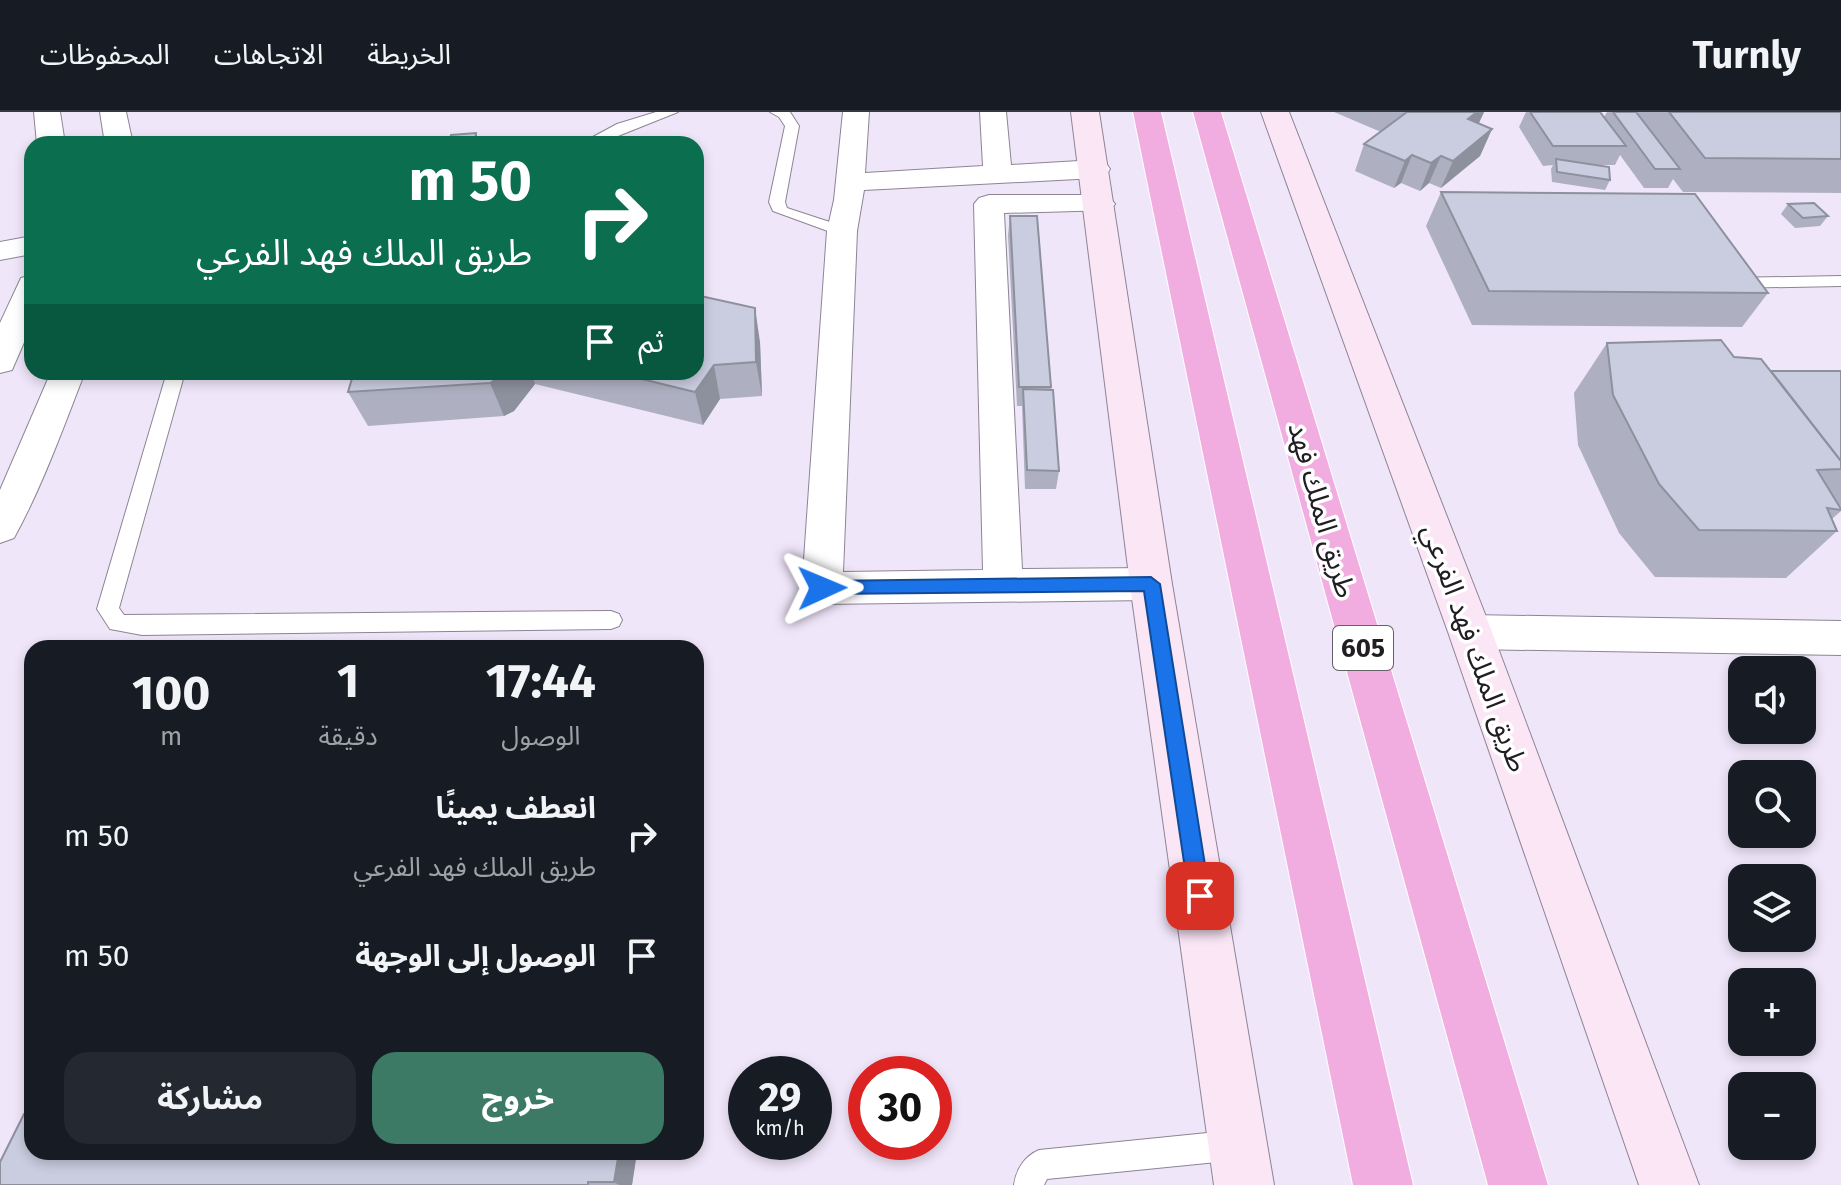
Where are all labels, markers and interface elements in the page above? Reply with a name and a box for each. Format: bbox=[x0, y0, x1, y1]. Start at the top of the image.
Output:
text: Turnly bbox=[1693, 32, 1801, 78]
text: المحفوظات bbox=[40, 38, 170, 71]
text: الاتجاهات bbox=[214, 38, 323, 71]
text: الخريطة bbox=[367, 38, 451, 71]
text: 50 m bbox=[409, 148, 532, 215]
icon: right bbox=[560, 168, 664, 272]
text: طريق الملك فهد الفرعي bbox=[196, 231, 532, 275]
icon: arrive bbox=[578, 320, 622, 364]
text: ثم bbox=[638, 324, 664, 360]
street label: طريق الملك فهد bbox=[1280, 418, 1363, 602]
street label: طريق الملك فهد الفرعي bbox=[1411, 520, 1535, 778]
position arrow bbox=[780, 546, 864, 630]
road number: 605 bbox=[1333, 626, 1393, 670]
text: 1 bbox=[337, 652, 359, 710]
text: 17:44 bbox=[486, 652, 596, 710]
map controls bbox=[1728, 656, 1816, 1160]
button: sound bbox=[1728, 656, 1816, 744]
text: 100 bbox=[132, 664, 210, 722]
text: m bbox=[160, 721, 182, 752]
text: دقيقة bbox=[318, 721, 378, 752]
text: الوصول bbox=[501, 721, 580, 752]
button: search bbox=[1728, 760, 1816, 848]
text: انعطف يمينًا bbox=[436, 790, 596, 826]
icon: right bbox=[620, 814, 664, 858]
text: 50 m bbox=[64, 818, 129, 854]
text: طريق الملك فهد الفرعي bbox=[353, 852, 596, 883]
pin bbox=[1166, 862, 1234, 930]
button: layers bbox=[1728, 864, 1816, 952]
icon: arrive bbox=[1178, 874, 1222, 918]
icon: arrive bbox=[620, 934, 664, 978]
text: 50 m bbox=[64, 938, 129, 974]
text: الوصول إلى الوجهة bbox=[355, 938, 596, 974]
button: + bbox=[1728, 968, 1816, 1056]
button: مشاركة bbox=[64, 1052, 356, 1144]
button: خروج bbox=[372, 1052, 664, 1144]
speed limit sign: 30 bbox=[848, 1056, 952, 1160]
button: − bbox=[1728, 1072, 1816, 1160]
text: 29 bbox=[759, 1074, 801, 1122]
text: km/h bbox=[755, 1116, 805, 1140]

